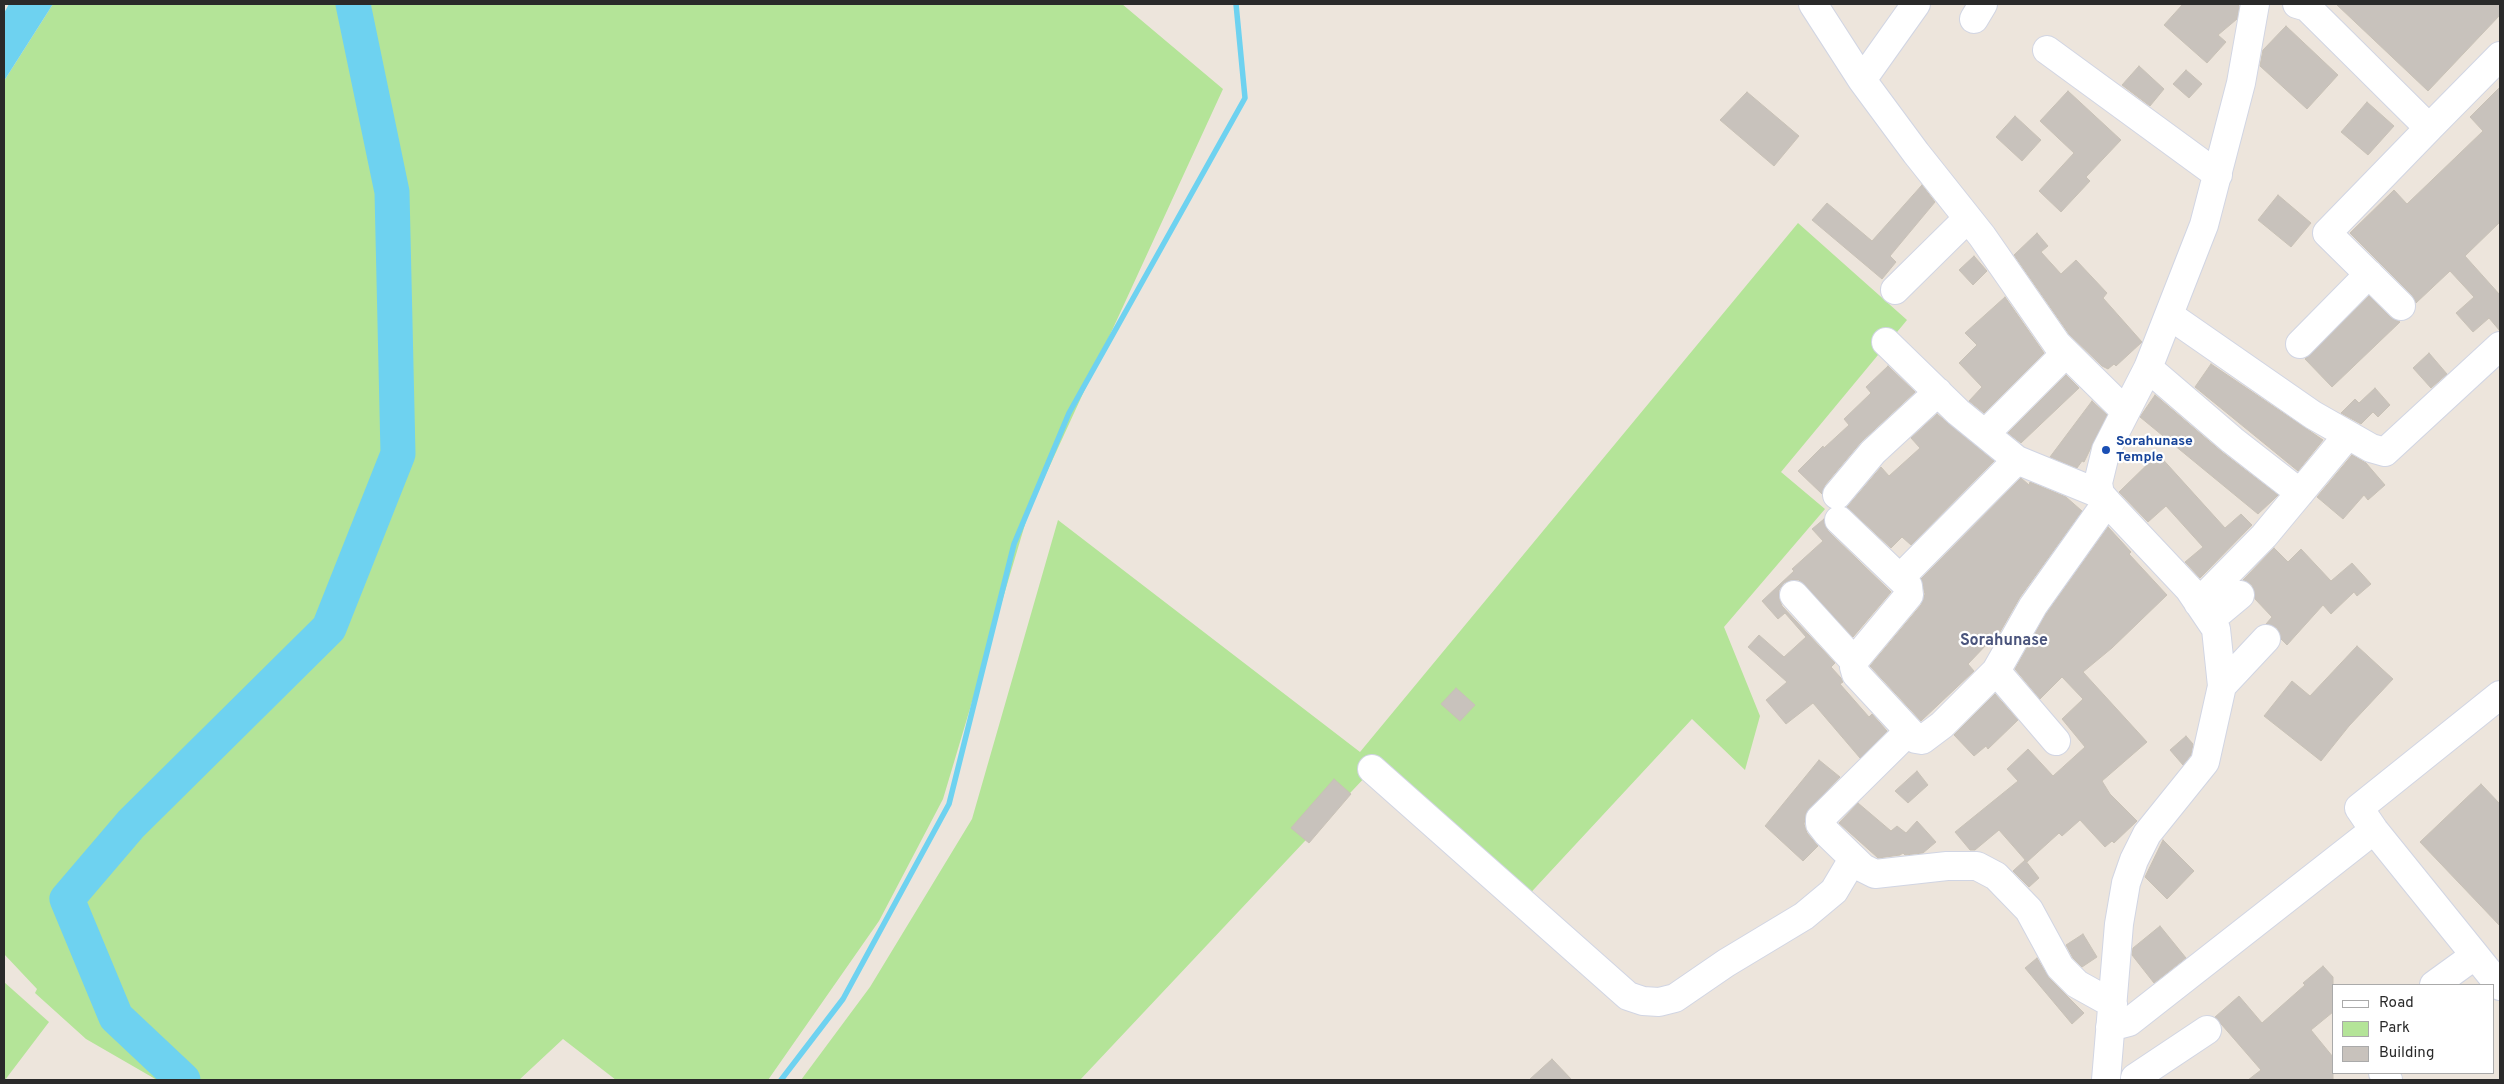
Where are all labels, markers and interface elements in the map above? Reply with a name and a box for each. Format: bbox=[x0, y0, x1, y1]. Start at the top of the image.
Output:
place label: Sorahunase Temple bbox=[2116, 434, 2193, 467]
marker: Sorahunase Temple bbox=[2100, 444, 2112, 456]
district label: Sorahunase bbox=[1960, 632, 2048, 652]
legend bbox=[2332, 984, 2494, 1074]
text: Road bbox=[2379, 994, 2414, 1013]
text: Park bbox=[2379, 1019, 2410, 1038]
text: Building bbox=[2379, 1044, 2434, 1063]

